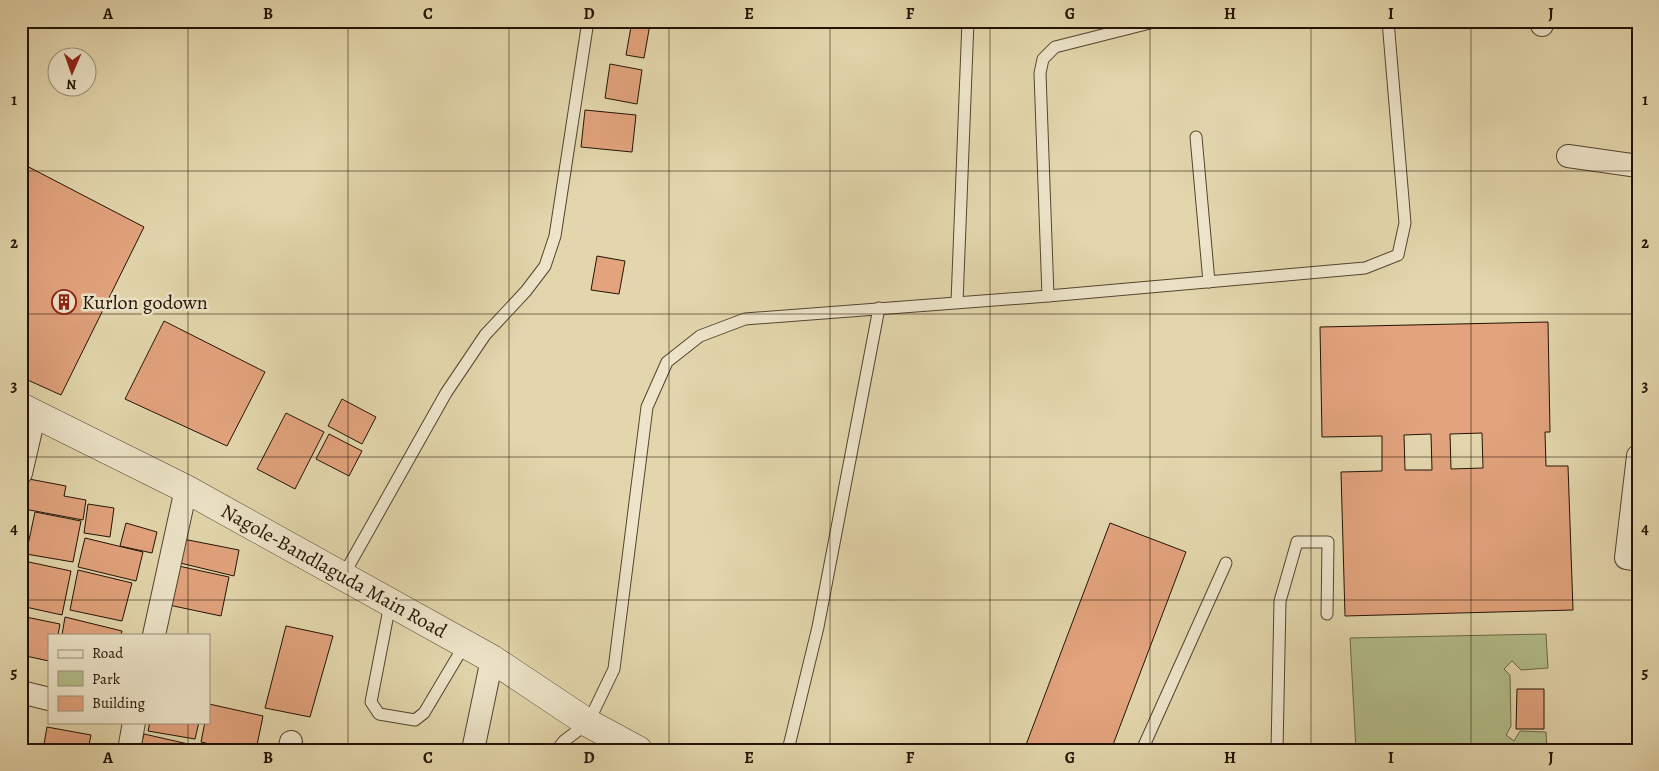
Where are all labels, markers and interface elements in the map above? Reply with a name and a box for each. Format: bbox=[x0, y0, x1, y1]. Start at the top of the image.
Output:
text: A bbox=[102, 3, 114, 25]
text: B bbox=[263, 3, 273, 25]
text: C bbox=[423, 3, 433, 25]
text: D bbox=[583, 3, 595, 25]
text: E bbox=[744, 3, 754, 25]
text: F bbox=[906, 3, 915, 25]
text: G bbox=[1065, 3, 1075, 25]
text: H bbox=[1224, 3, 1236, 25]
text: I bbox=[1388, 3, 1394, 25]
text: J bbox=[1548, 3, 1554, 25]
north arrow bbox=[48, 48, 98, 98]
text: N bbox=[66, 75, 77, 94]
text: 1 bbox=[11, 89, 17, 111]
text: 1 bbox=[1642, 89, 1648, 111]
text: 2 bbox=[10, 232, 18, 254]
text: 2 bbox=[1641, 232, 1649, 254]
building icon: Kurlon godown bbox=[51, 289, 77, 315]
place label: Kurlon godown bbox=[82, 289, 208, 316]
text: 3 bbox=[11, 375, 18, 397]
text: 3 bbox=[1642, 375, 1649, 397]
street label: Nagole-Bandlaguda Main Road bbox=[216, 498, 452, 645]
text: 4 bbox=[10, 518, 18, 540]
text: 4 bbox=[1641, 518, 1649, 540]
legend bbox=[48, 634, 210, 724]
text: Road bbox=[92, 643, 124, 663]
text: 5 bbox=[11, 662, 18, 684]
text: 5 bbox=[1642, 662, 1649, 684]
text: Park bbox=[92, 669, 121, 689]
text: Building bbox=[92, 693, 145, 713]
text: A bbox=[102, 747, 114, 769]
text: B bbox=[263, 747, 273, 769]
text: C bbox=[423, 747, 433, 769]
text: D bbox=[583, 747, 595, 769]
text: E bbox=[744, 747, 754, 769]
text: F bbox=[906, 747, 915, 769]
text: G bbox=[1065, 747, 1075, 769]
text: H bbox=[1224, 747, 1236, 769]
text: I bbox=[1388, 747, 1394, 769]
text: J bbox=[1548, 747, 1554, 769]

